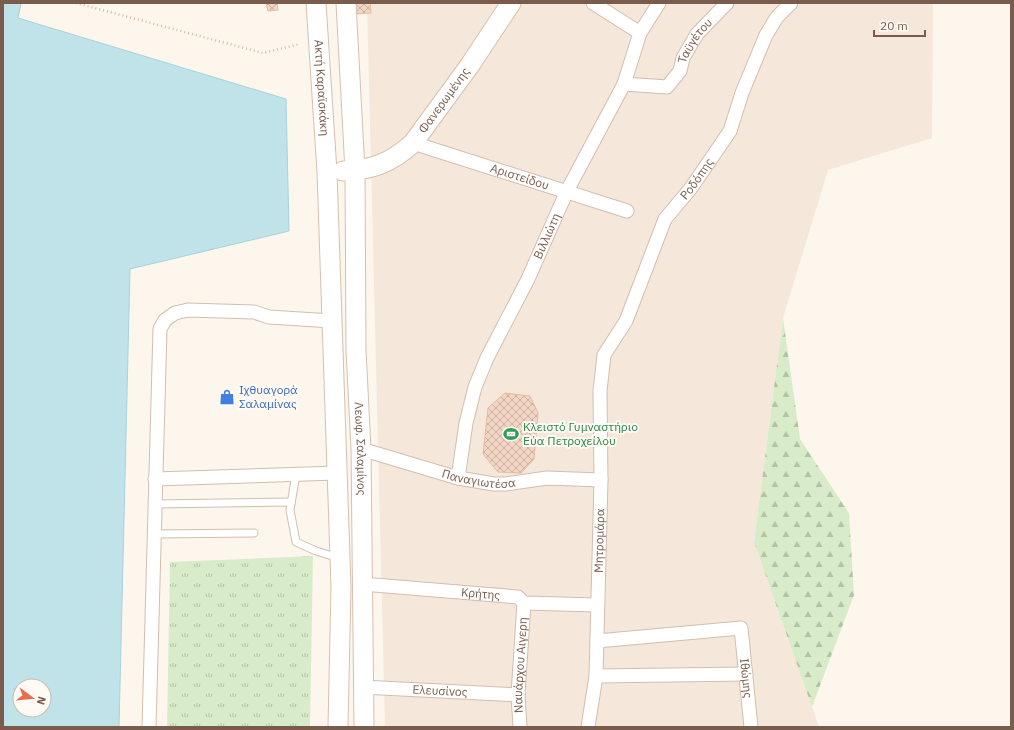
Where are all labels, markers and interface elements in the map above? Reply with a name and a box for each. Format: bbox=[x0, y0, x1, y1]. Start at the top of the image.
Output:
scale bar bbox=[874, 12, 925, 38]
street label: Ταϋγέτου bbox=[674, 15, 715, 64]
text: 20 m bbox=[880, 18, 908, 33]
street label: Ακτή Καραϊσκάκη bbox=[311, 39, 333, 136]
street label: Φανερωμένης bbox=[415, 64, 473, 136]
street label: Ροδόπης bbox=[677, 155, 716, 202]
street label: Αριστείδου bbox=[489, 160, 551, 193]
street label: Βιλλιώτη bbox=[530, 211, 563, 261]
place label: Ιχθυαγορά Σαλαμίνας bbox=[239, 382, 298, 411]
shop icon: Ιχθυαγορά Σαλαμίνας bbox=[218, 388, 236, 406]
street label: Λεωφ. Σαλαμίνος bbox=[352, 401, 370, 496]
place label: Κλειστό Γυμναστήριο Εύα Πετροχείλου bbox=[523, 419, 638, 448]
sports icon: Κλειστό Γυμναστήριο Εύα Πετροχείλου bbox=[502, 425, 520, 443]
street label: Παναγιωτέσα bbox=[440, 466, 517, 491]
street label: Μητρομάρα bbox=[591, 508, 607, 573]
street label: Κρήτης bbox=[460, 584, 501, 603]
street label: Ναυάρχου Αιγερη bbox=[510, 617, 530, 714]
street label: Ιθώμης bbox=[737, 657, 756, 699]
north arrow bbox=[12, 678, 52, 718]
street label: Ελευσίνος bbox=[412, 682, 468, 699]
text: N bbox=[34, 695, 49, 707]

